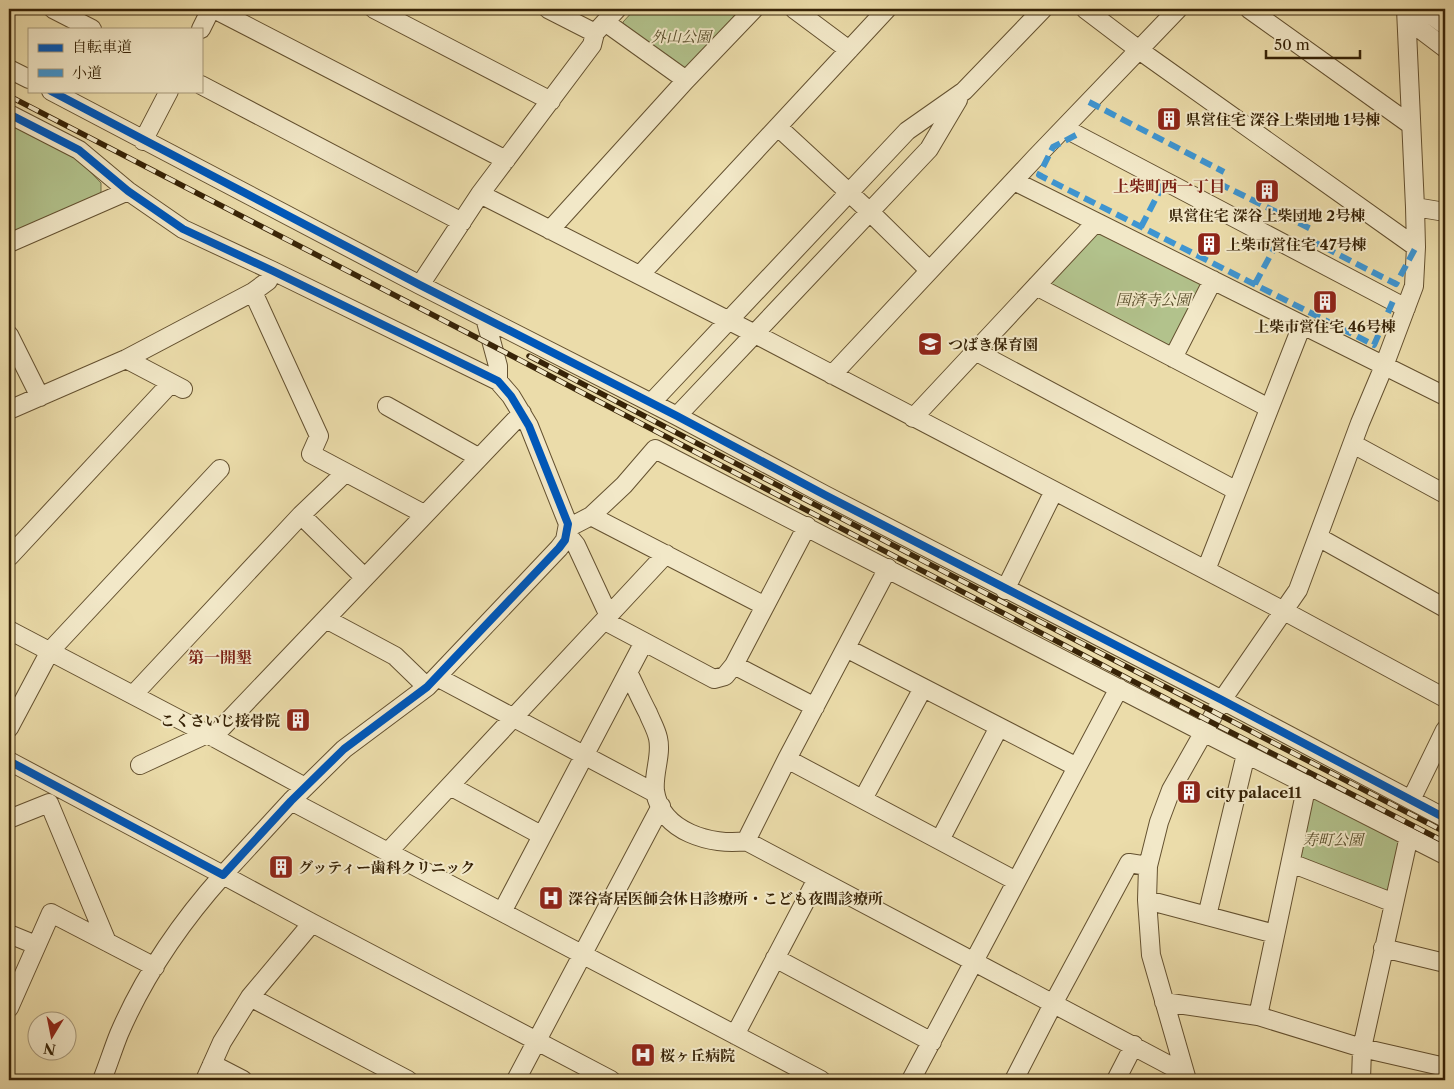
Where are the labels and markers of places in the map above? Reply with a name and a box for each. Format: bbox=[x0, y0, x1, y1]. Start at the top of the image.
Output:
building icon: 県営住宅 深谷上柴団地 1号棟 bbox=[1156, 106, 1182, 132]
place label: 県営住宅 深谷上柴団地 1号棟 bbox=[1186, 110, 1380, 129]
building icon: 県営住宅 深谷上柴団地 2号棟 bbox=[1254, 178, 1280, 204]
place label: 県営住宅 深谷上柴団地 2号棟 bbox=[1169, 206, 1365, 225]
building icon: 上柴市営住宅 47号棟 bbox=[1196, 231, 1222, 257]
place label: 上柴市営住宅 47号棟 bbox=[1226, 235, 1366, 254]
building icon: 上柴市営住宅 46号棟 bbox=[1312, 289, 1338, 315]
place label: 上柴市営住宅 46号棟 bbox=[1254, 317, 1396, 336]
school or university icon: つばき保育園 bbox=[917, 331, 943, 357]
place label: つばき保育園 bbox=[948, 335, 1038, 354]
building icon: こくさいじ接骨院 bbox=[285, 707, 311, 733]
place label: こくさいじ接骨院 bbox=[160, 711, 280, 730]
building icon: city palace11 bbox=[1176, 779, 1202, 805]
place label: city palace11 bbox=[1206, 783, 1302, 802]
building icon: グッティー歯科クリニック bbox=[268, 854, 294, 880]
place label: グッティー歯科クリニック bbox=[298, 858, 475, 877]
hospital icon: 深谷寄居医師会休日診療所・こども夜間診療所 bbox=[538, 885, 564, 911]
place label: 深谷寄居医師会休日診療所・こども夜間診療所 bbox=[568, 889, 883, 908]
hospital icon: 桜ヶ丘病院 bbox=[630, 1042, 656, 1068]
place label: 桜ヶ丘病院 bbox=[660, 1046, 735, 1065]

